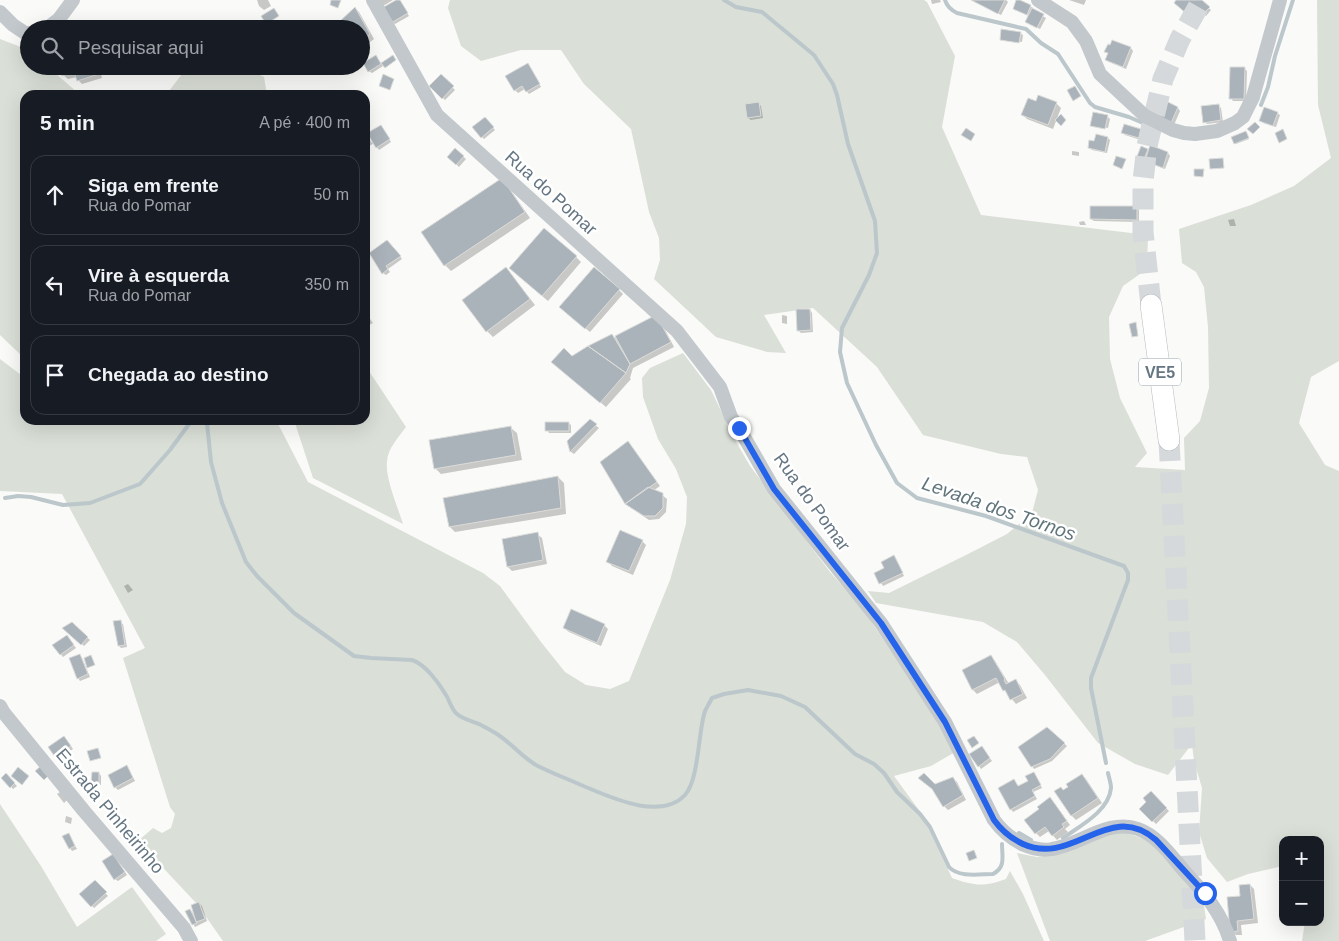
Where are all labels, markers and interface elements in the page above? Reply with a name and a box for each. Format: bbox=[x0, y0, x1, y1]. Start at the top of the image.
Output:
search box bbox=[20, 20, 370, 75]
icon: search bbox=[38, 34, 66, 62]
text: Pesquisar aqui bbox=[78, 37, 204, 58]
text: 5 min bbox=[40, 111, 95, 134]
text: A pé · 400 m bbox=[259, 114, 350, 131]
street label: Rua do Pomar bbox=[501, 147, 601, 239]
text: Siga em frente bbox=[88, 175, 219, 196]
icon: ahead bbox=[41, 181, 69, 209]
text: 50 m bbox=[313, 186, 349, 203]
text: Rua do Pomar bbox=[88, 197, 191, 214]
text: Vire à esquerda bbox=[88, 265, 229, 286]
icon: left bbox=[41, 271, 69, 299]
text: 350 m bbox=[305, 276, 349, 293]
text: Rua do Pomar bbox=[88, 287, 191, 304]
road number: VE5 bbox=[1139, 358, 1181, 386]
icon: arrive bbox=[41, 361, 69, 389]
text: Chegada ao destino bbox=[88, 364, 269, 385]
route end bbox=[728, 417, 751, 440]
street label: Rua do Pomar bbox=[770, 449, 854, 555]
water label: Levada dos Tornos bbox=[919, 472, 1079, 545]
street label: Estrada Pinheirinho bbox=[52, 744, 168, 878]
map controls bbox=[1279, 836, 1324, 926]
button: + bbox=[1279, 836, 1324, 881]
button: − bbox=[1279, 881, 1324, 926]
route start bbox=[1194, 882, 1217, 905]

